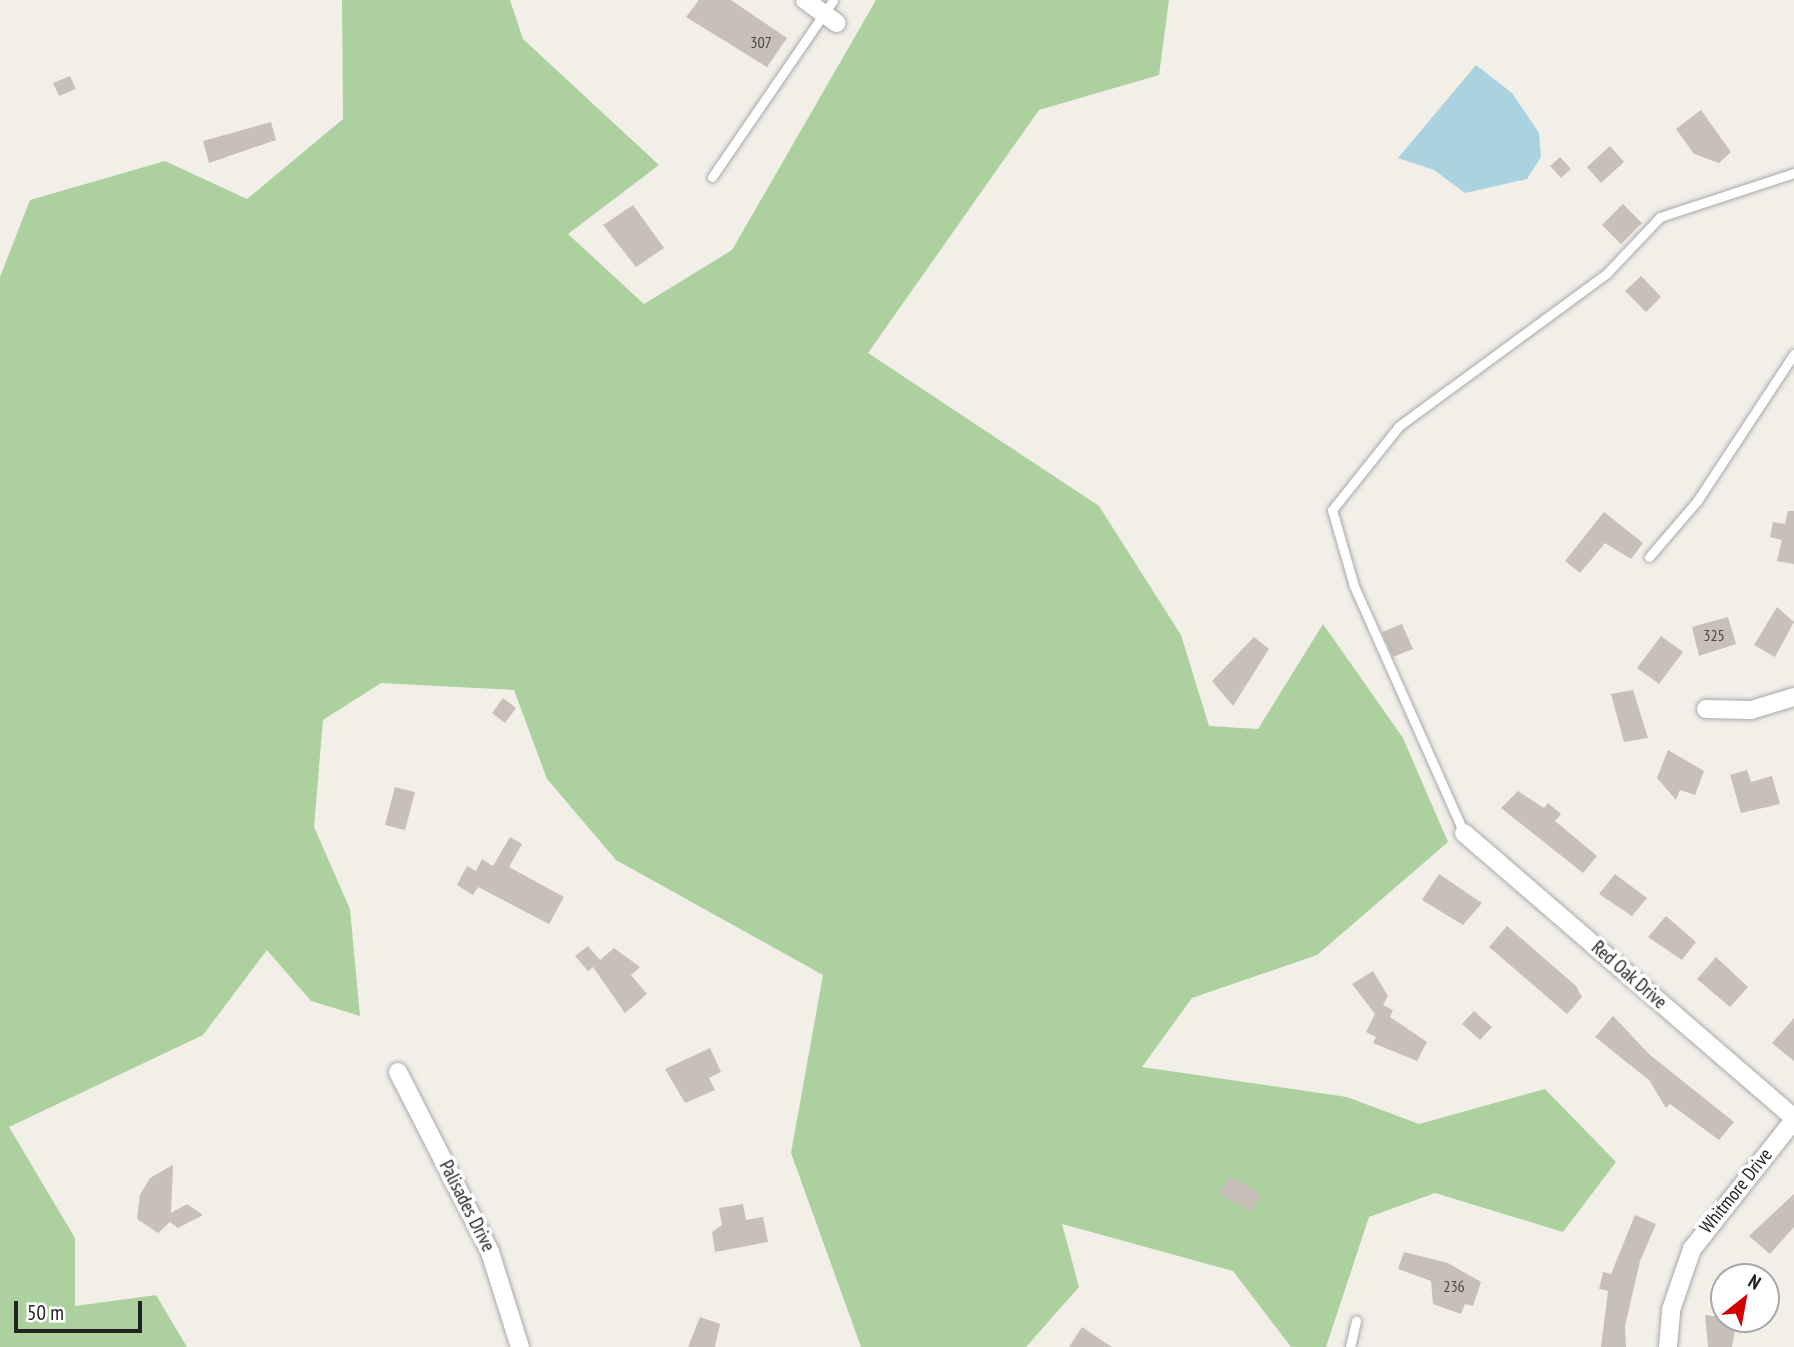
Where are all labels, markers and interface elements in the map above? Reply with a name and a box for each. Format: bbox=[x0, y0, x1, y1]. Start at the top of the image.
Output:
house number: 307 bbox=[750, 32, 772, 52]
house number: 325 bbox=[1703, 625, 1725, 645]
street label: Red Oak Drive bbox=[1587, 936, 1671, 1014]
street label: Whitmore Drive bbox=[1695, 1144, 1777, 1238]
street label: Palisades Drive bbox=[434, 1157, 500, 1255]
north arrow bbox=[1710, 1263, 1780, 1333]
text: N bbox=[1744, 1269, 1765, 1295]
house number: 236 bbox=[1443, 1276, 1465, 1296]
scale bar bbox=[18, 1288, 145, 1332]
text: 50 m bbox=[27, 1299, 64, 1326]

